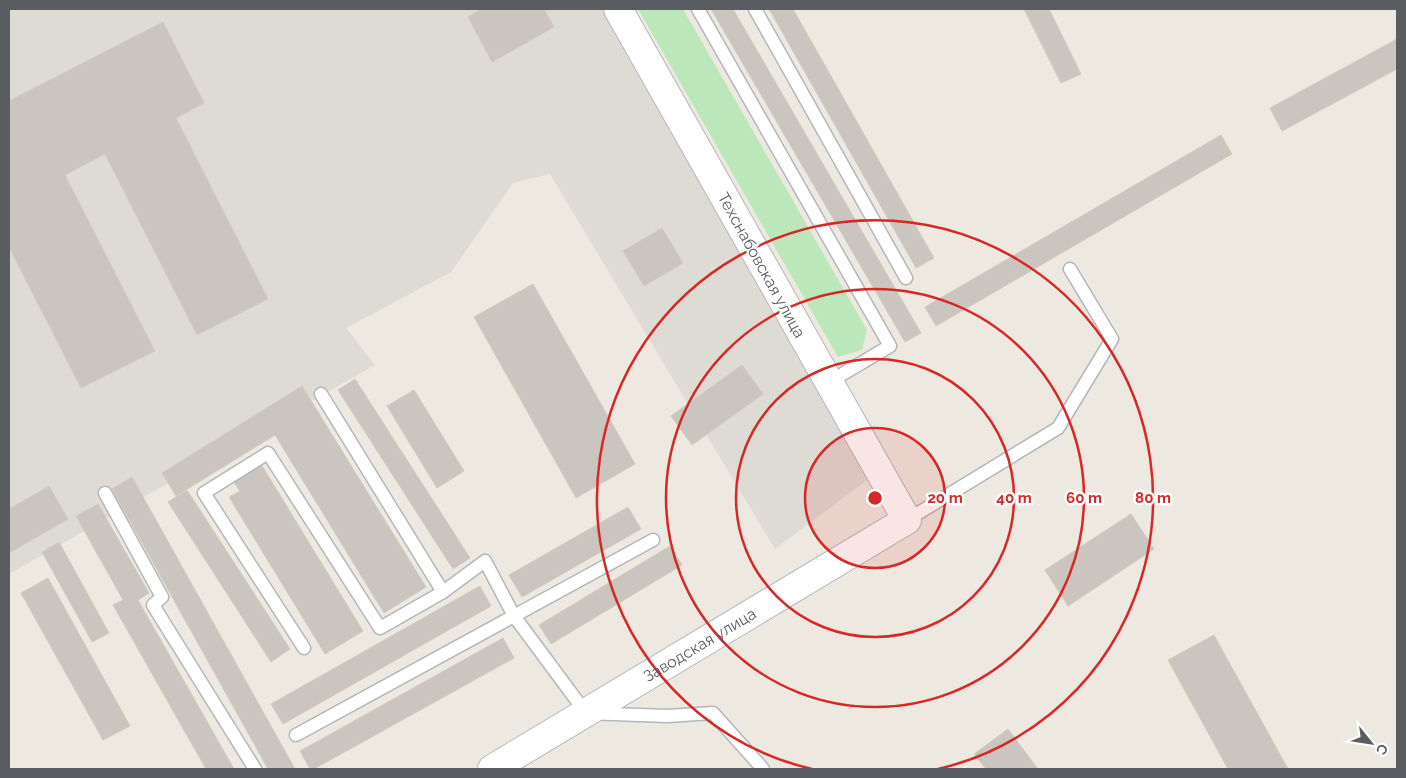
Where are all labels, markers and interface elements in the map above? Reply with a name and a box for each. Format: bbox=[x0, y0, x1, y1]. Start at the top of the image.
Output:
street label: Техснабовская улица bbox=[714, 189, 809, 341]
centre of rings bbox=[866, 489, 884, 507]
text: 20 m bbox=[927, 489, 963, 507]
text: 40 m bbox=[996, 489, 1032, 507]
text: 60 m bbox=[1066, 489, 1102, 507]
text: 80 m bbox=[1135, 489, 1171, 507]
street label: Заводская улица bbox=[640, 604, 760, 686]
north arrow bbox=[1346, 718, 1396, 768]
text: С bbox=[1373, 741, 1392, 758]

